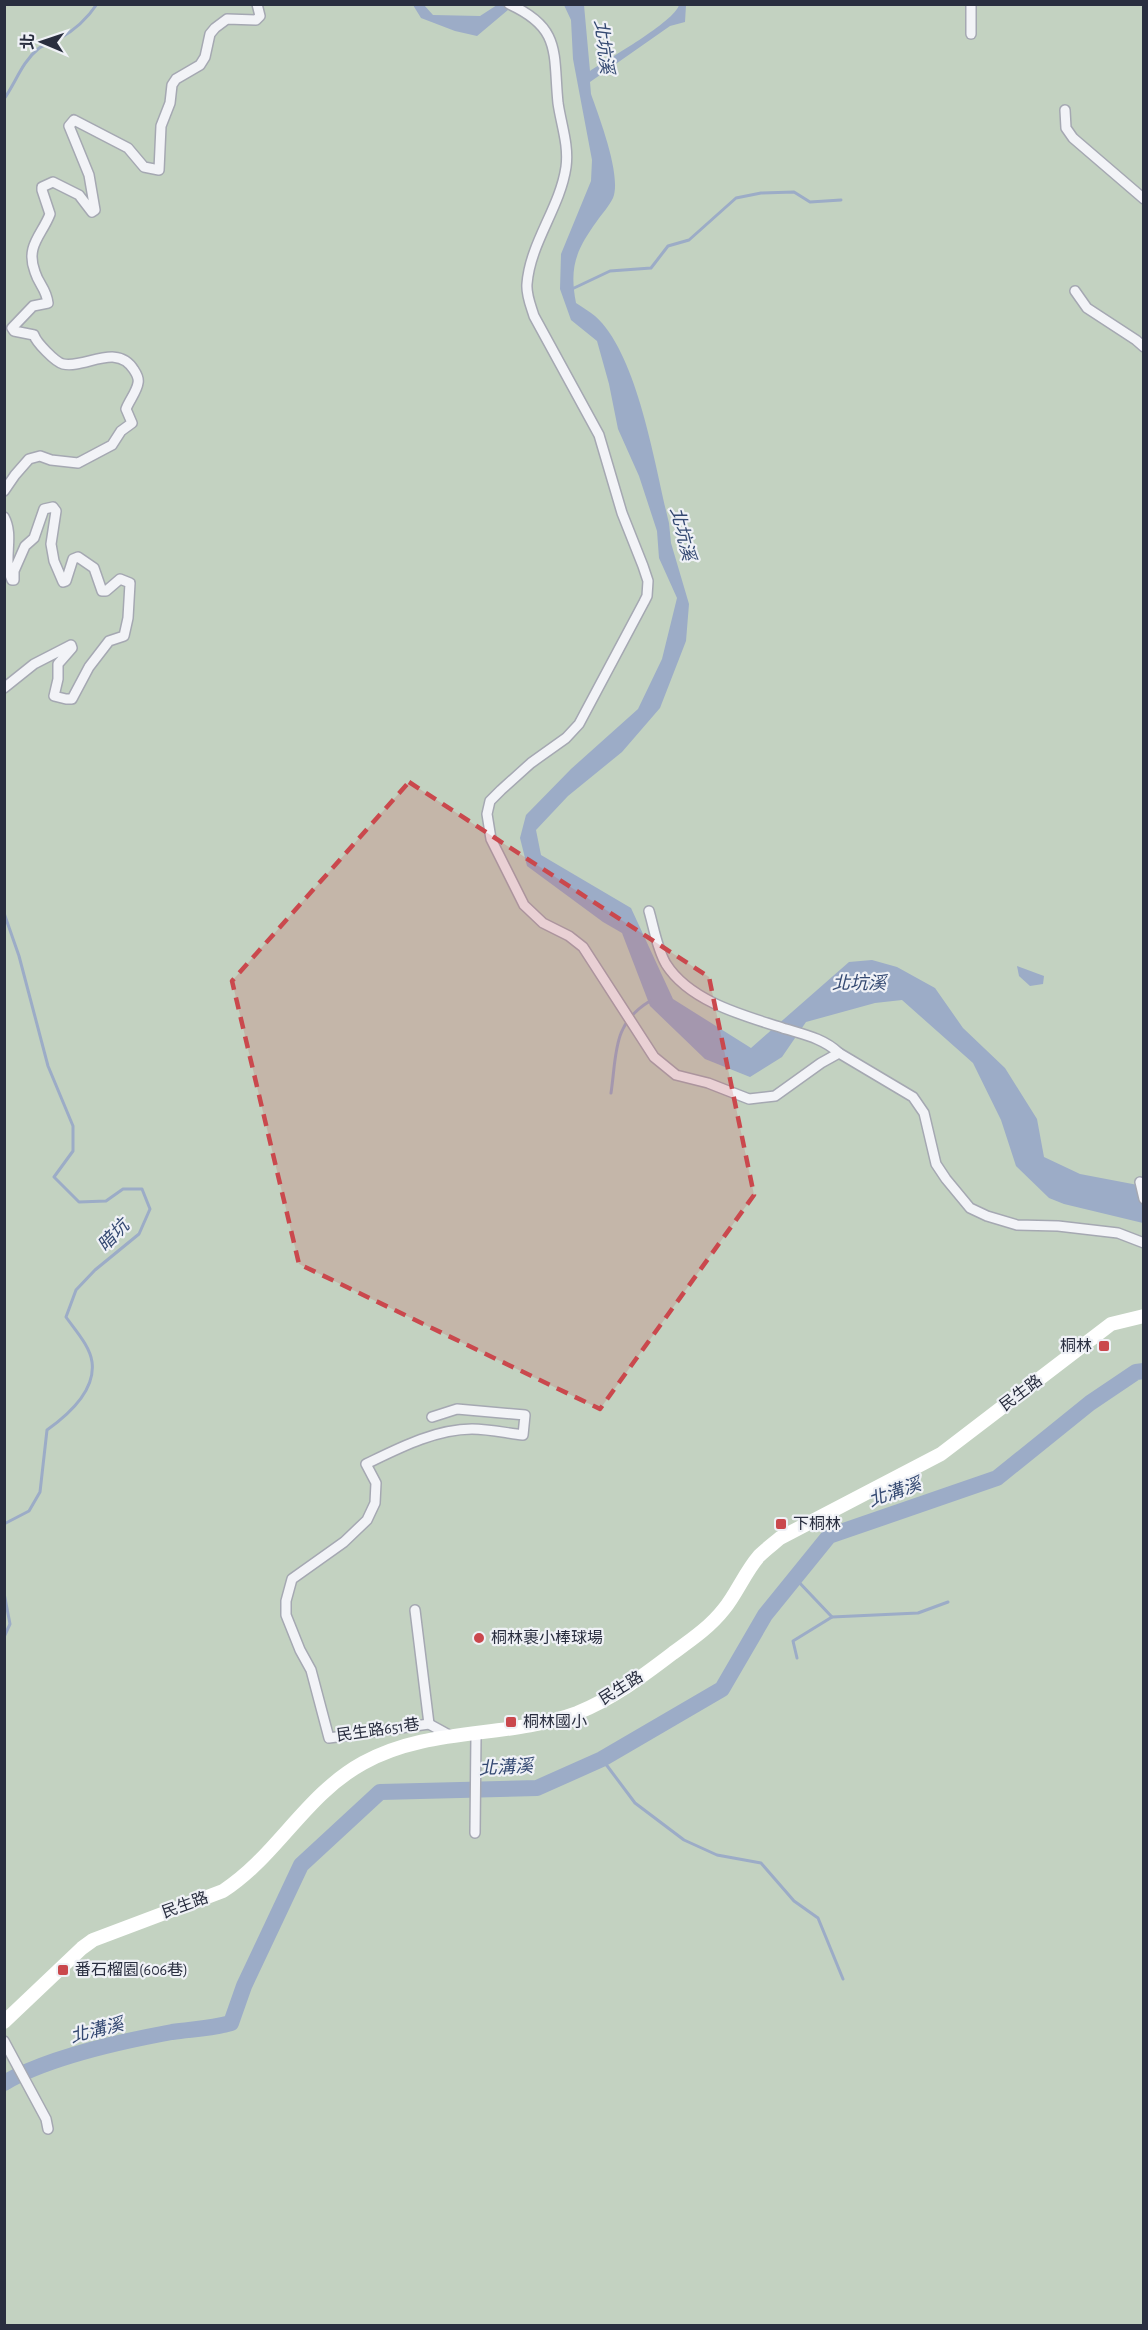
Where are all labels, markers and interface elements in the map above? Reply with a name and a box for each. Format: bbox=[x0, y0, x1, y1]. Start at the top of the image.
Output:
north arrow bbox=[12, 12, 72, 72]
water label: 北坑溪 bbox=[591, 19, 618, 78]
text: 北 bbox=[19, 33, 36, 50]
water label: 北坑溪 bbox=[667, 505, 700, 565]
water label: 北坑溪 bbox=[832, 973, 889, 993]
water label: 暗坑 bbox=[94, 1213, 135, 1255]
place label: 桐林 bbox=[1060, 1338, 1092, 1354]
marker: 桐林 bbox=[1097, 1339, 1111, 1353]
street label: 民生路 bbox=[996, 1371, 1045, 1414]
water label: 北溝溪 bbox=[866, 1473, 926, 1510]
place label: 下桐林 bbox=[793, 1516, 841, 1532]
marker: 下桐林 bbox=[774, 1517, 788, 1531]
place label: 桐林裹小棒球場 bbox=[491, 1628, 603, 1646]
marker: 桐林裹小棒球場 bbox=[472, 1631, 486, 1645]
street label: 民生路 bbox=[596, 1668, 646, 1708]
place label: 桐林國小 bbox=[523, 1714, 587, 1730]
street label: 民生路651巷 bbox=[335, 1715, 421, 1744]
marker: 桐林國小 bbox=[504, 1715, 518, 1729]
water label: 北溝溪 bbox=[478, 1755, 536, 1778]
street label: 民生路 bbox=[159, 1888, 210, 1921]
place label: 番石榴園(606巷) bbox=[75, 1961, 188, 1978]
marker: 番石榴園(606巷) bbox=[56, 1963, 70, 1977]
water label: 北溝溪 bbox=[68, 2013, 128, 2046]

